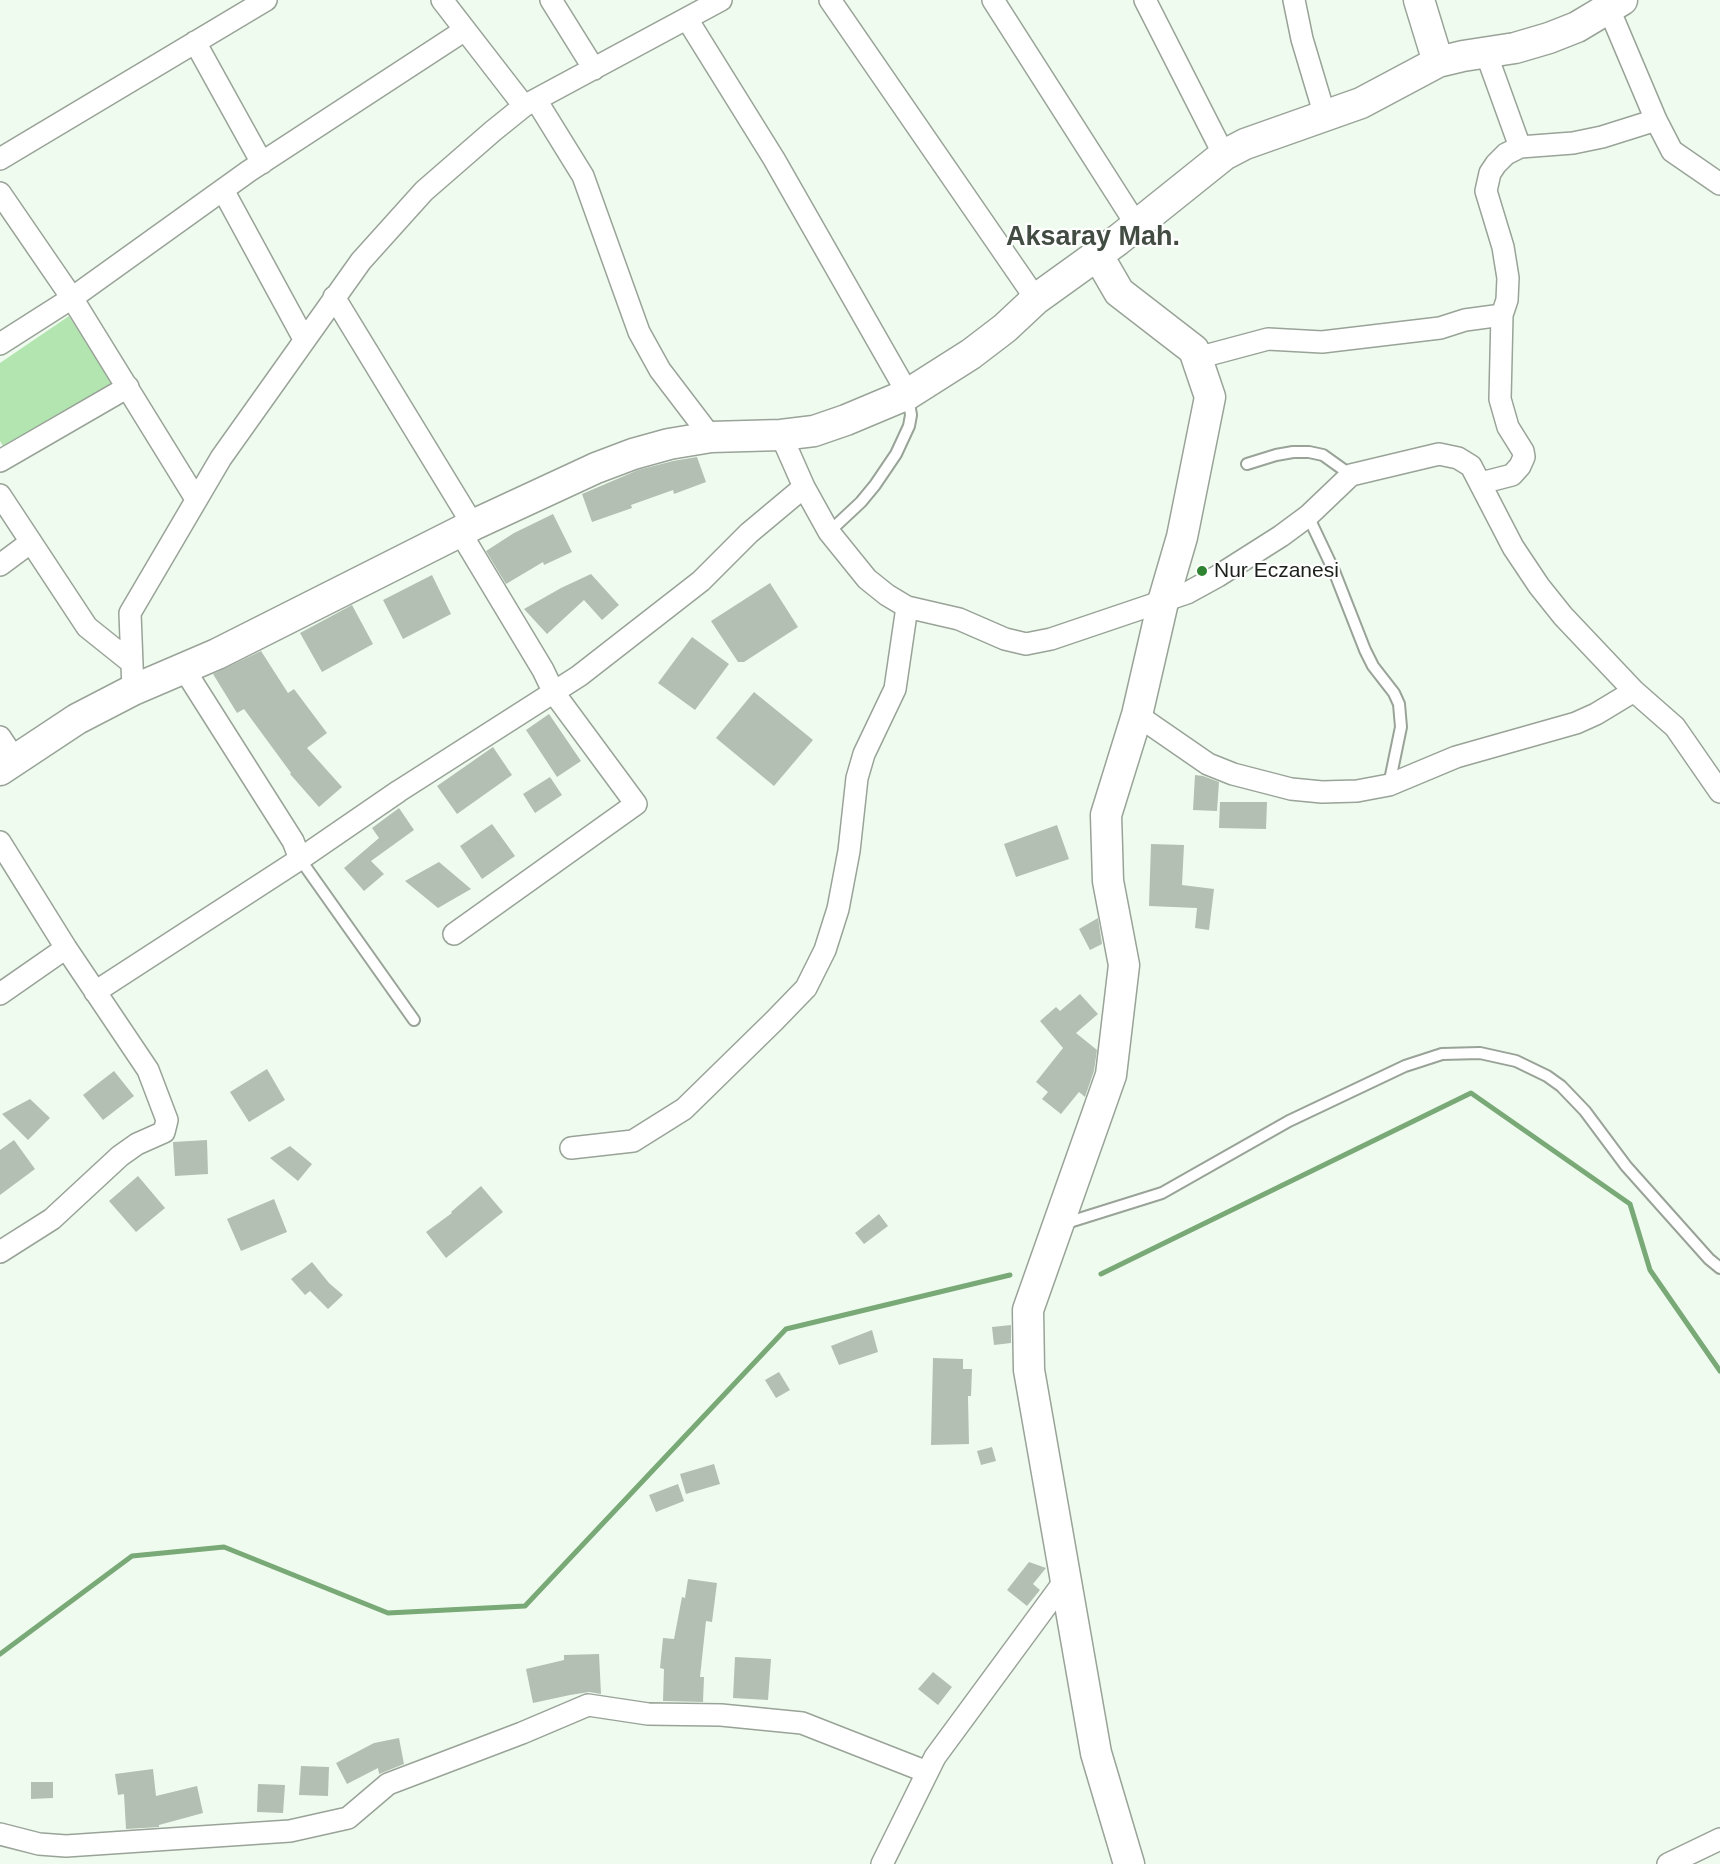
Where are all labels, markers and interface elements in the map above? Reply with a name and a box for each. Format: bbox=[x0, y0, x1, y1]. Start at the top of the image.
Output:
district label: Aksaray Mah. bbox=[1006, 222, 1180, 254]
place label: Nur Eczanesi bbox=[1214, 558, 1339, 584]
marker: Nur Eczanesi bbox=[1195, 564, 1209, 578]

